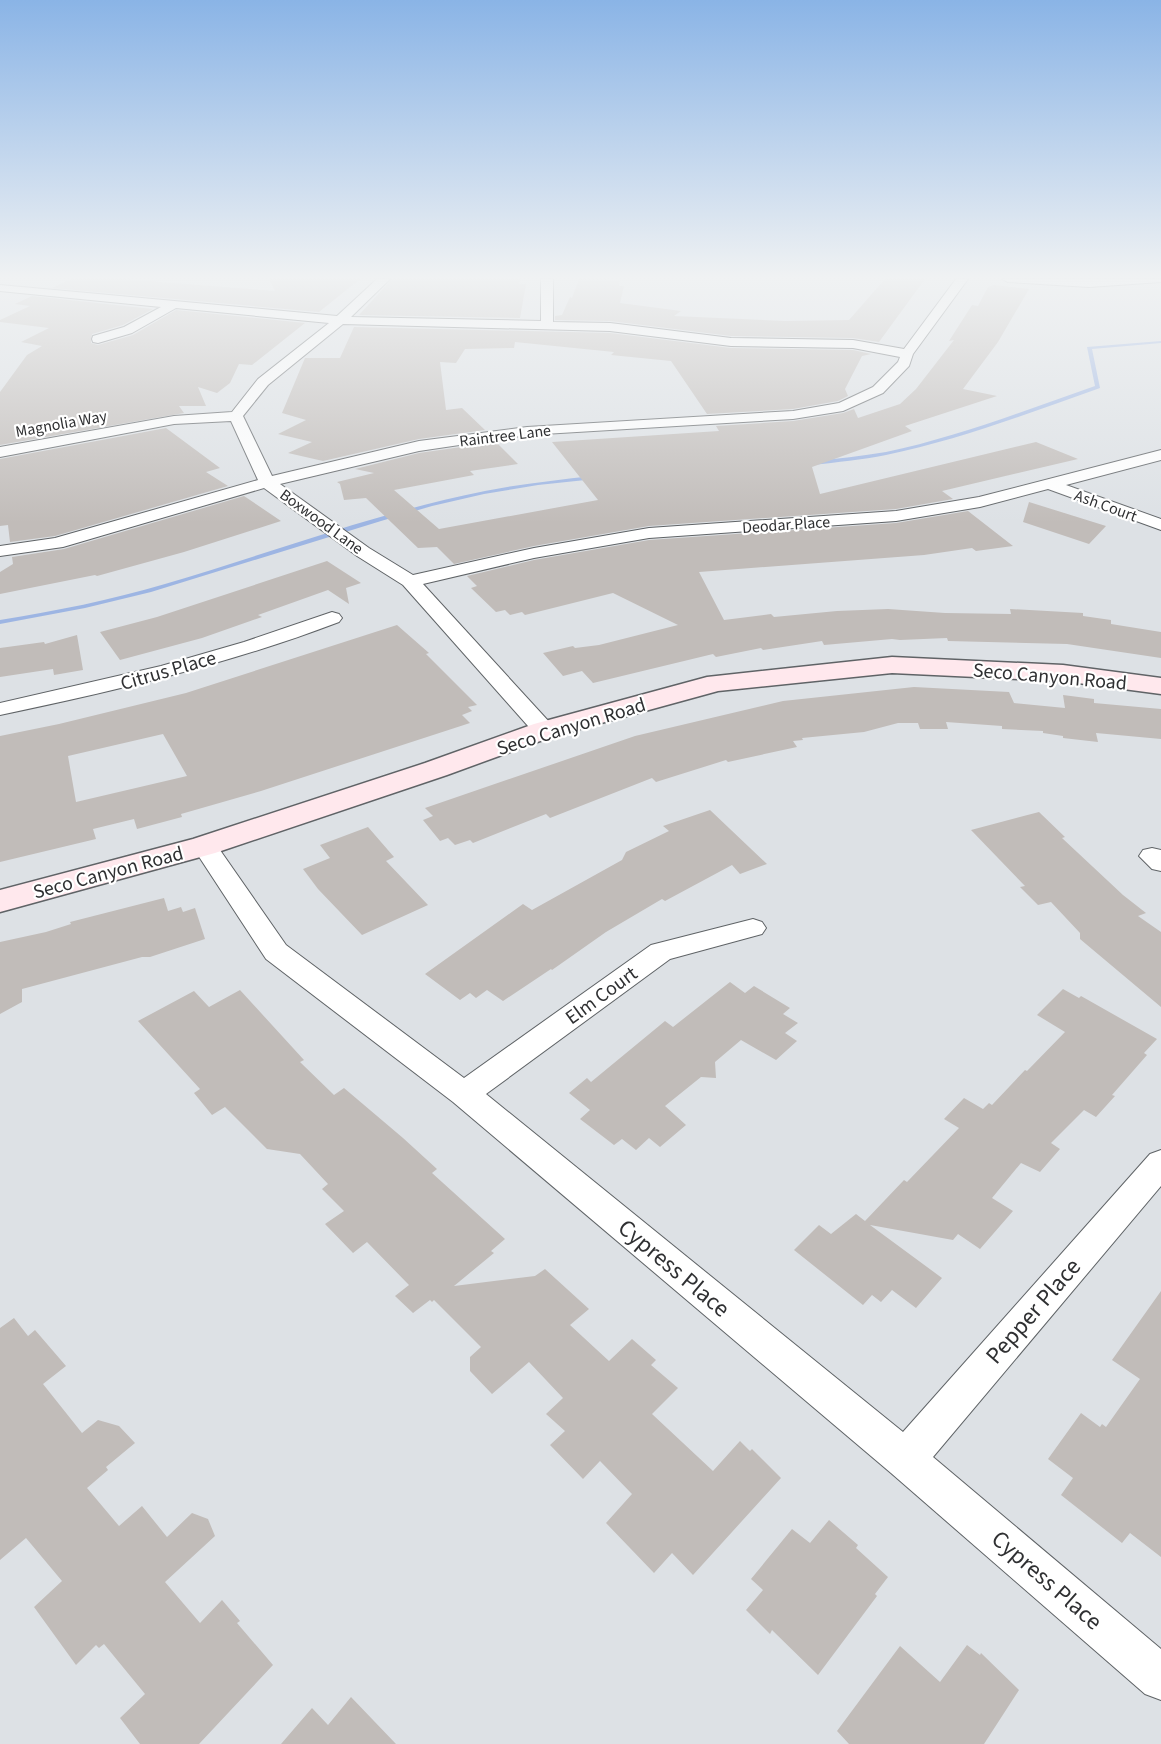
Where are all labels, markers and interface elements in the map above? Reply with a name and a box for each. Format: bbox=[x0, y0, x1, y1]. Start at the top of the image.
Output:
street label: Magnolia Way bbox=[14, 405, 109, 443]
street label: Raintree Lane bbox=[458, 419, 552, 453]
street label: Boxwood Lane bbox=[275, 484, 368, 560]
street label: Ash Court bbox=[1071, 484, 1141, 528]
street label: Deodar Place bbox=[741, 511, 831, 539]
street label: Citrus Place bbox=[117, 644, 220, 698]
street label: Seco Canyon Road bbox=[972, 656, 1128, 698]
street label: Seco Canyon Road bbox=[493, 691, 649, 763]
street label: Seco Canyon Road bbox=[30, 839, 187, 906]
street label: Elm Court bbox=[560, 960, 644, 1032]
street label: Cypress Place bbox=[610, 1211, 737, 1326]
street label: Pepper Place bbox=[977, 1251, 1089, 1372]
street label: Cypress Place bbox=[984, 1522, 1110, 1639]

